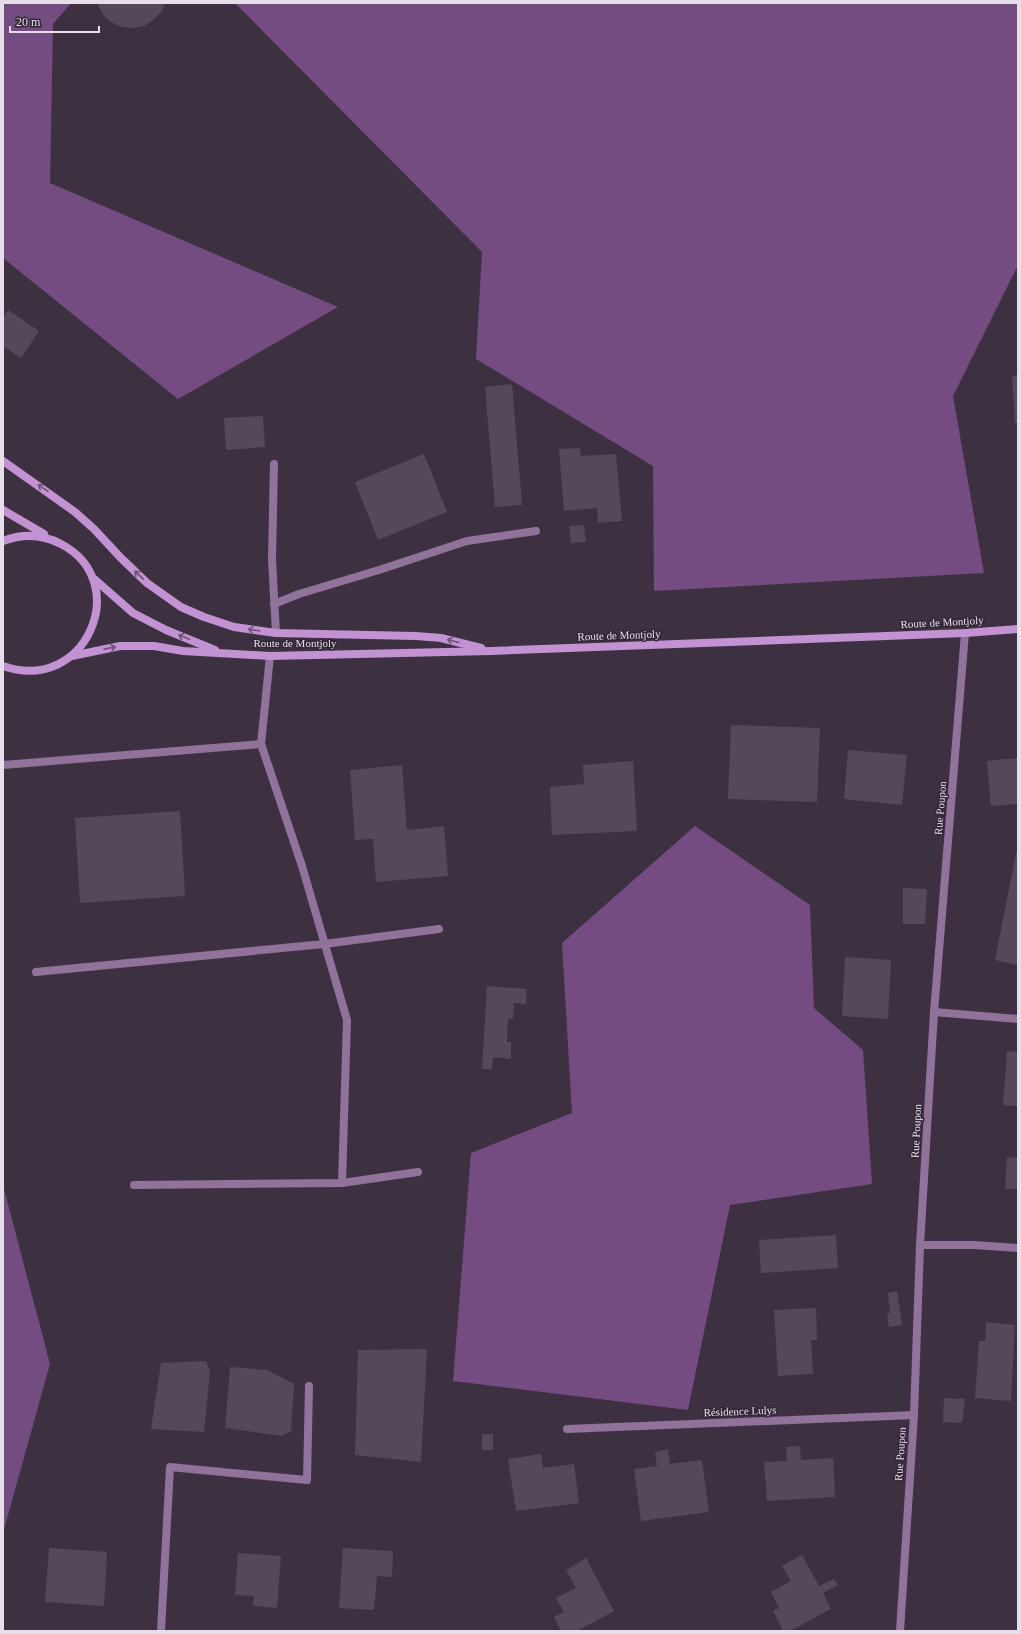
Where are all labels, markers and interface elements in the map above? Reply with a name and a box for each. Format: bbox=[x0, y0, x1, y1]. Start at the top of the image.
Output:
scale bar bbox=[10, 8, 99, 34]
text: 20 m bbox=[16, 15, 41, 29]
one-way arrow bbox=[37, 484, 48, 492]
one-way arrow bbox=[134, 570, 144, 580]
street label: Route de Montjoly bbox=[900, 614, 984, 630]
one-way arrow bbox=[248, 626, 261, 634]
street label: Route de Montjoly bbox=[577, 628, 661, 642]
one-way arrow bbox=[178, 633, 190, 641]
street label: Route de Montjoly bbox=[253, 637, 337, 649]
one-way arrow bbox=[447, 637, 460, 645]
one-way arrow bbox=[103, 644, 116, 652]
street label: Rue Poupon bbox=[932, 780, 948, 835]
street label: Rue Poupon bbox=[909, 1103, 923, 1158]
street label: Résidence Lulys bbox=[703, 1404, 777, 1418]
street label: Rue Poupon bbox=[892, 1426, 908, 1481]

